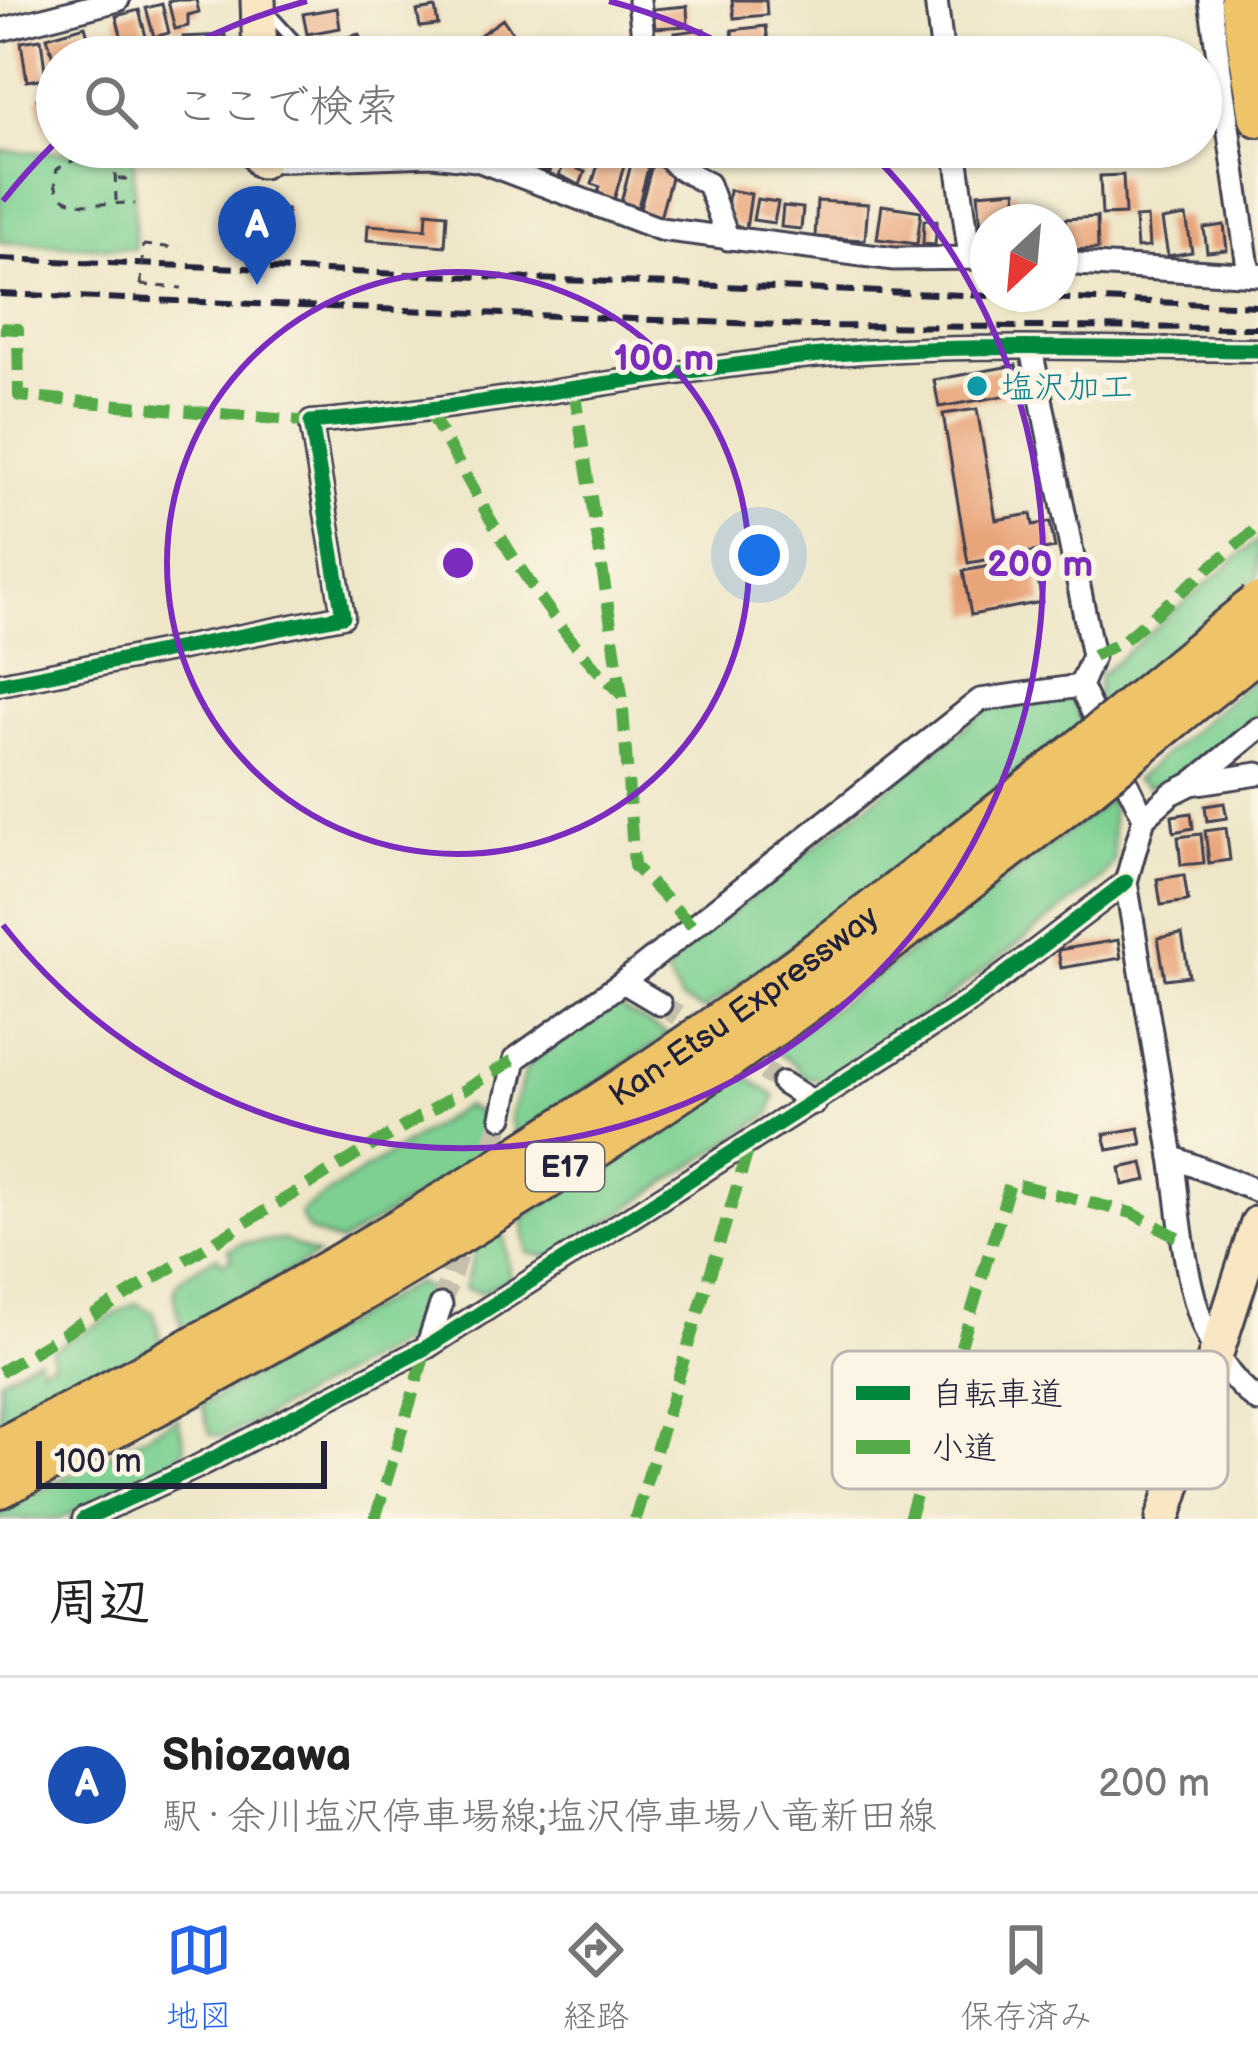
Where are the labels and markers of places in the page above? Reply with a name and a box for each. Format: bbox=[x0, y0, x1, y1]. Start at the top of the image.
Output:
pin: A bbox=[218, 186, 296, 285]
place label: 塩沢加工 bbox=[1001, 368, 1133, 408]
marker: 塩沢加工 bbox=[964, 373, 990, 399]
centre of rings bbox=[437, 542, 479, 584]

